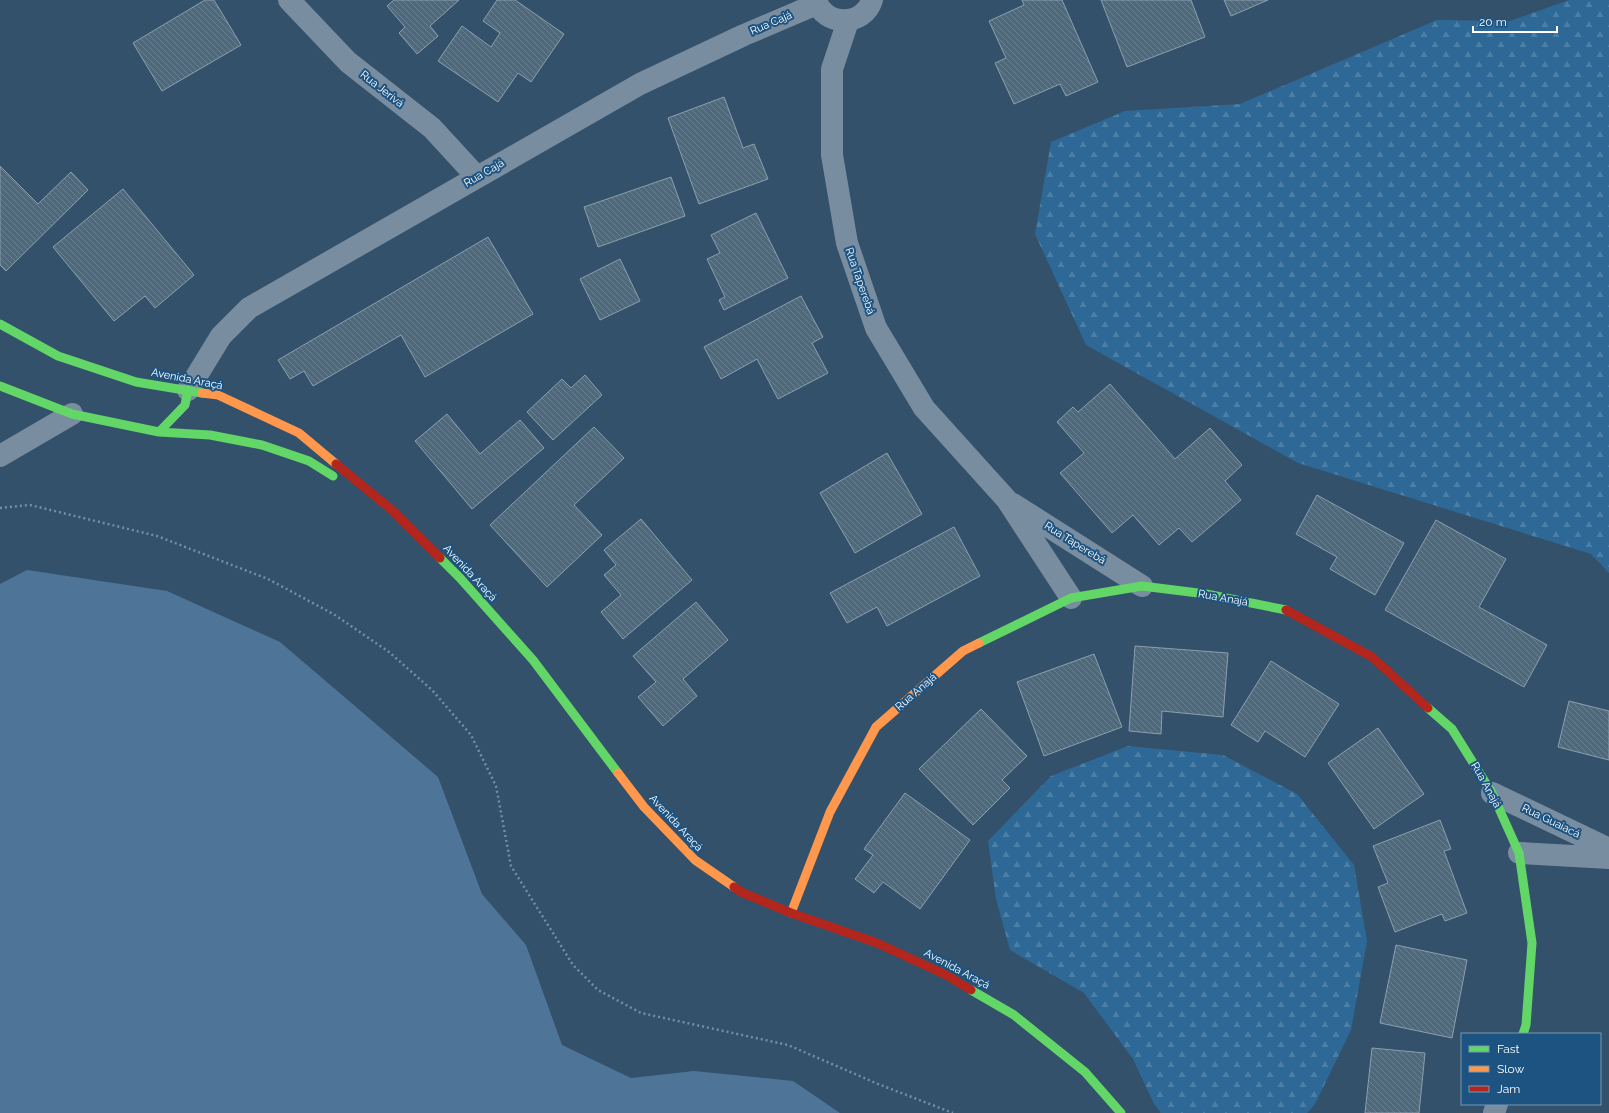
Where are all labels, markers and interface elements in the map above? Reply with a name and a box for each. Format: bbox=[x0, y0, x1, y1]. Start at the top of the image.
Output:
street label: Rua Cajá bbox=[748, 8, 794, 38]
scale bar bbox=[1473, 8, 1557, 34]
text: 20 m bbox=[1479, 15, 1507, 29]
street label: Rua Jerivá bbox=[358, 68, 406, 110]
street label: Rua Cajá bbox=[462, 156, 506, 190]
street label: Rua Taperebá bbox=[842, 246, 878, 316]
street label: Avenida Araçá bbox=[150, 366, 224, 392]
street label: Rua Taperebá bbox=[1042, 519, 1108, 567]
street label: Avenida Araçá bbox=[440, 542, 500, 604]
street label: Rua Anajá bbox=[1197, 587, 1249, 609]
street label: Rua Anajá bbox=[893, 671, 939, 713]
street label: Rua Anajá bbox=[1468, 760, 1504, 810]
street label: Avenida Araçá bbox=[646, 792, 706, 854]
street label: Rua Guaiacá bbox=[1520, 801, 1582, 841]
street label: Avenida Araçá bbox=[922, 946, 992, 992]
legend bbox=[1461, 1033, 1601, 1105]
text: Fast bbox=[1497, 1042, 1520, 1056]
text: Slow bbox=[1497, 1062, 1524, 1076]
text: Jam bbox=[1497, 1082, 1520, 1096]

